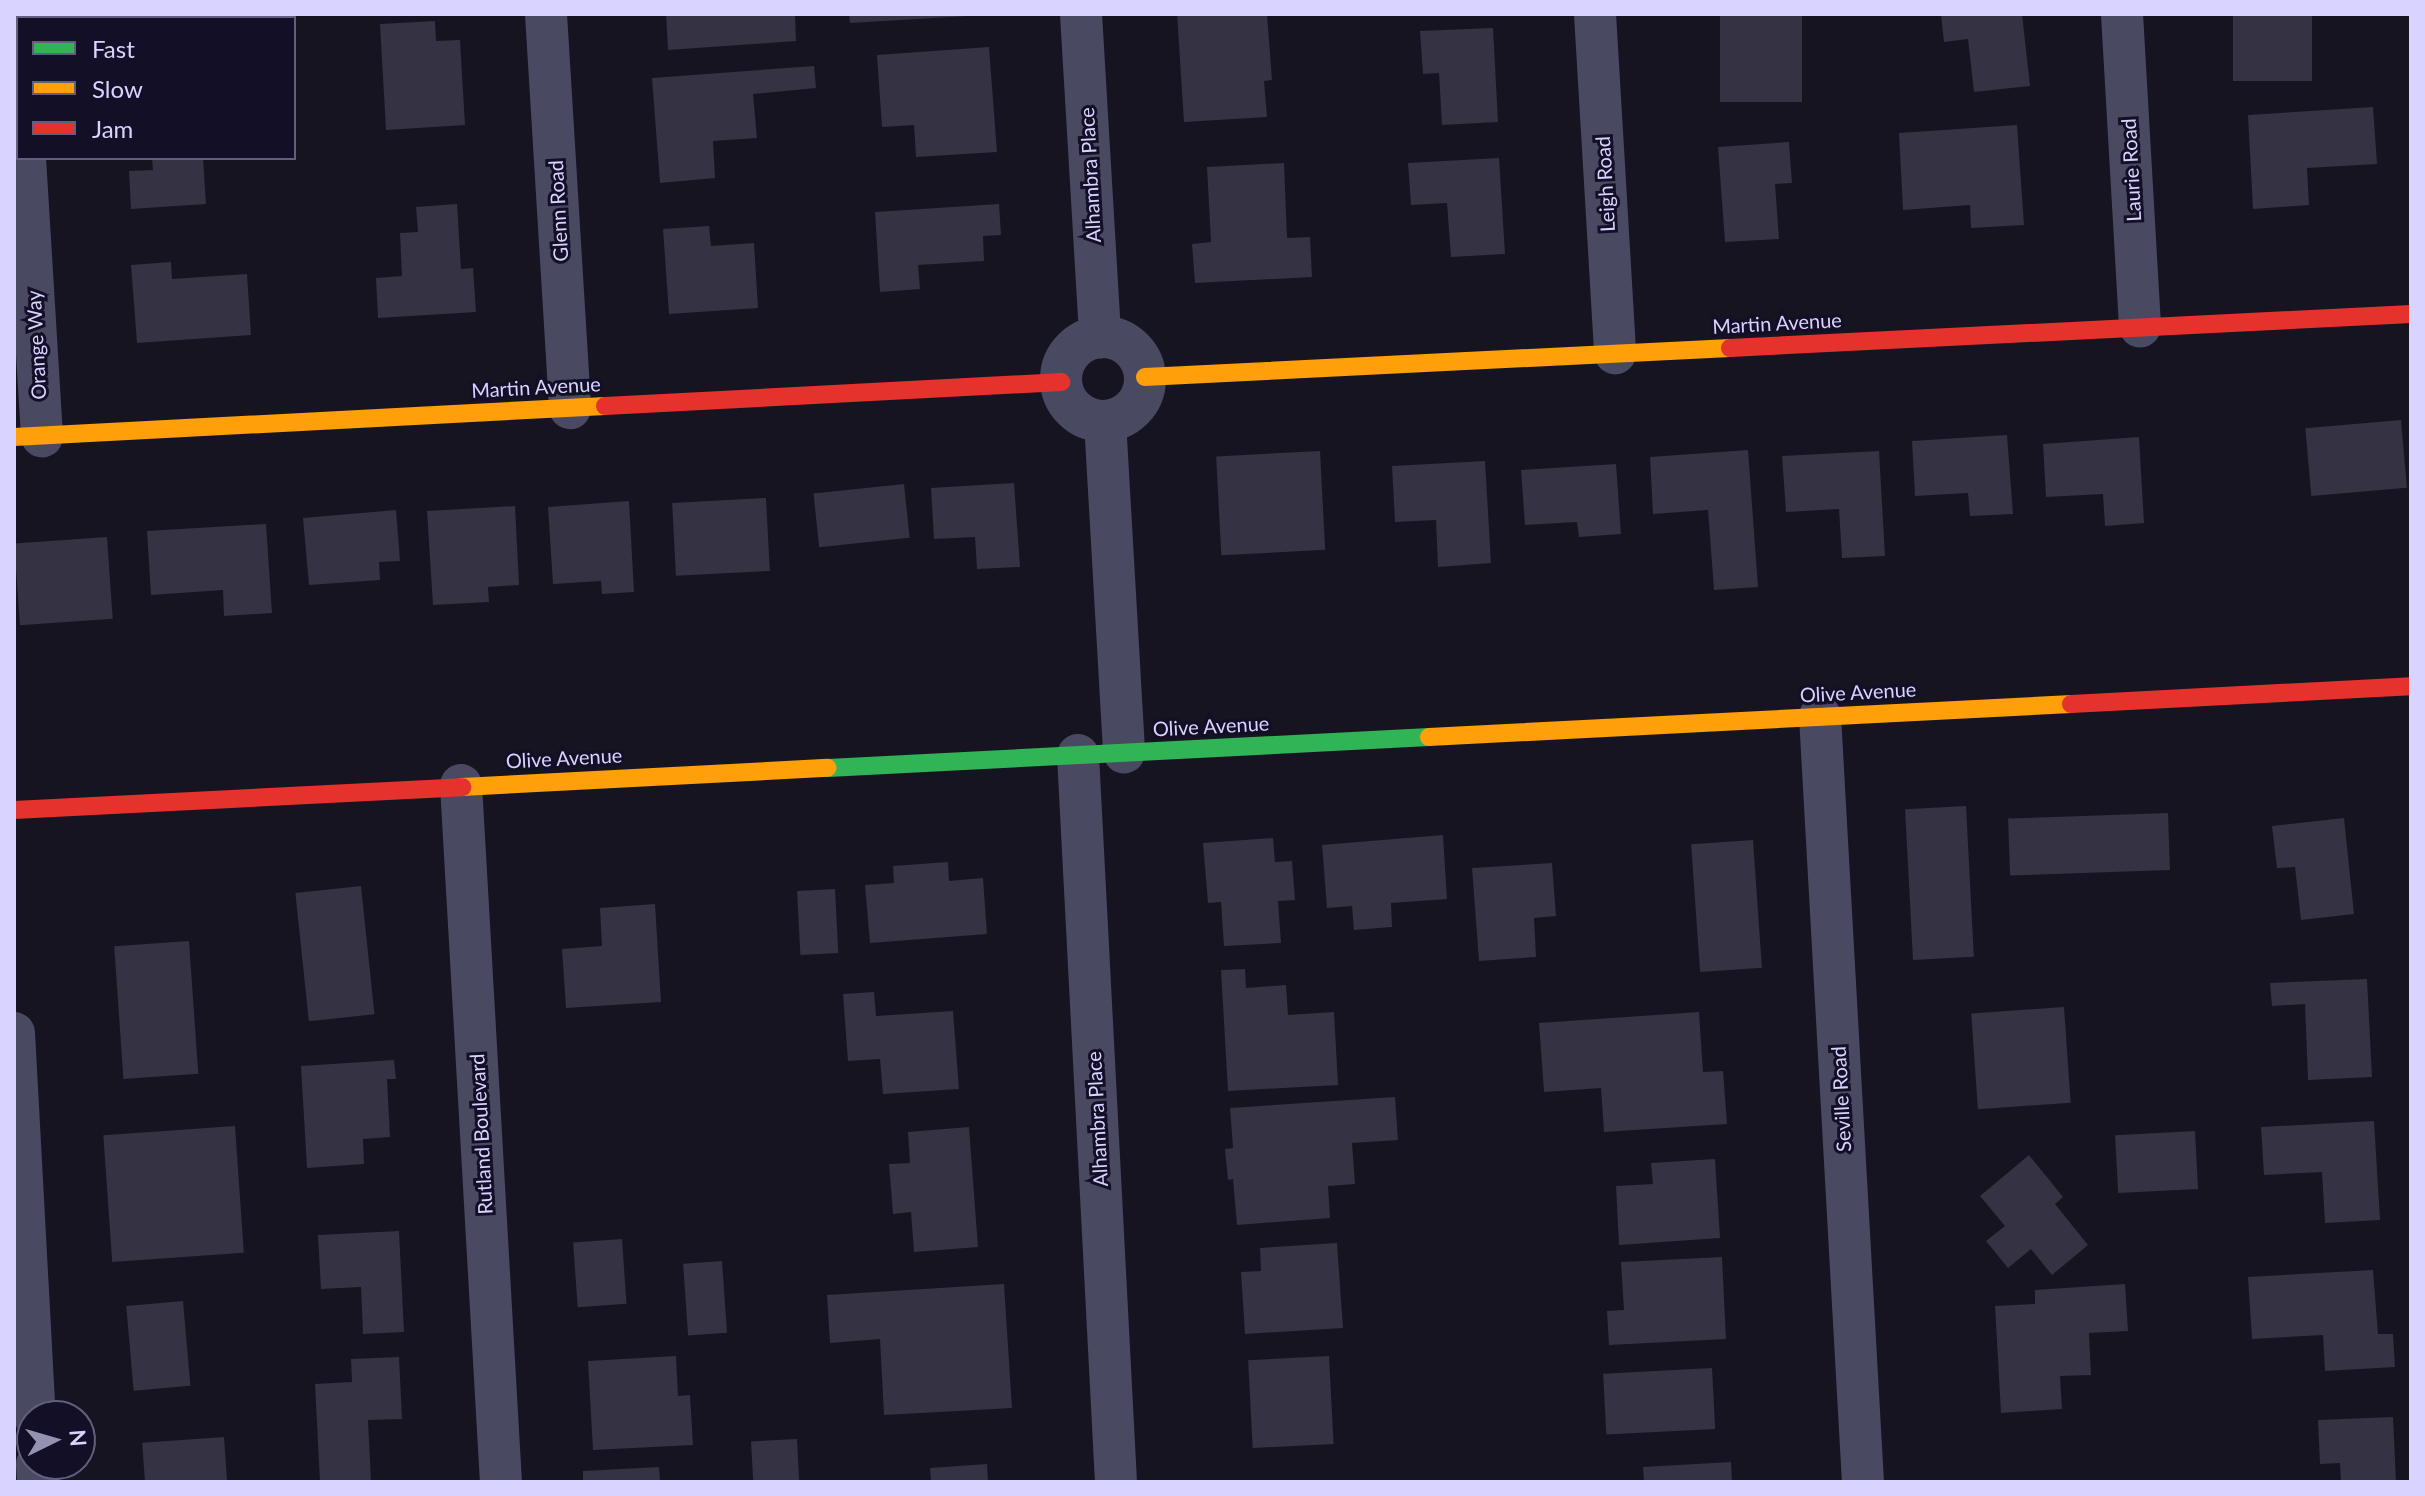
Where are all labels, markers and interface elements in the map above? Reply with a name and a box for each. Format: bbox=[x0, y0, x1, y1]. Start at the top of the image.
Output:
legend bbox=[16, 16, 296, 160]
text: Fast bbox=[92, 34, 135, 63]
text: Slow bbox=[92, 74, 143, 103]
street label: Alhambra Place bbox=[1074, 107, 1106, 243]
text: Jam bbox=[92, 114, 133, 143]
street label: Laurie Road bbox=[2116, 118, 2146, 222]
street label: Leigh Road bbox=[1591, 135, 1619, 233]
street label: Glenn Road bbox=[543, 160, 573, 262]
street label: Orange Way bbox=[21, 290, 51, 400]
street label: Martin Avenue bbox=[1711, 308, 1843, 338]
street label: Martin Avenue bbox=[470, 372, 602, 402]
street label: Olive Avenue bbox=[1799, 677, 1917, 707]
street label: Olive Avenue bbox=[1152, 711, 1270, 741]
street label: Olive Avenue bbox=[505, 743, 623, 773]
street label: Seville Road bbox=[1826, 1046, 1856, 1152]
street label: Alhambra Place bbox=[1081, 1051, 1113, 1187]
street label: Rutland Boulevard bbox=[465, 1053, 497, 1215]
north arrow bbox=[16, 1400, 96, 1480]
text: N bbox=[64, 1428, 93, 1448]

